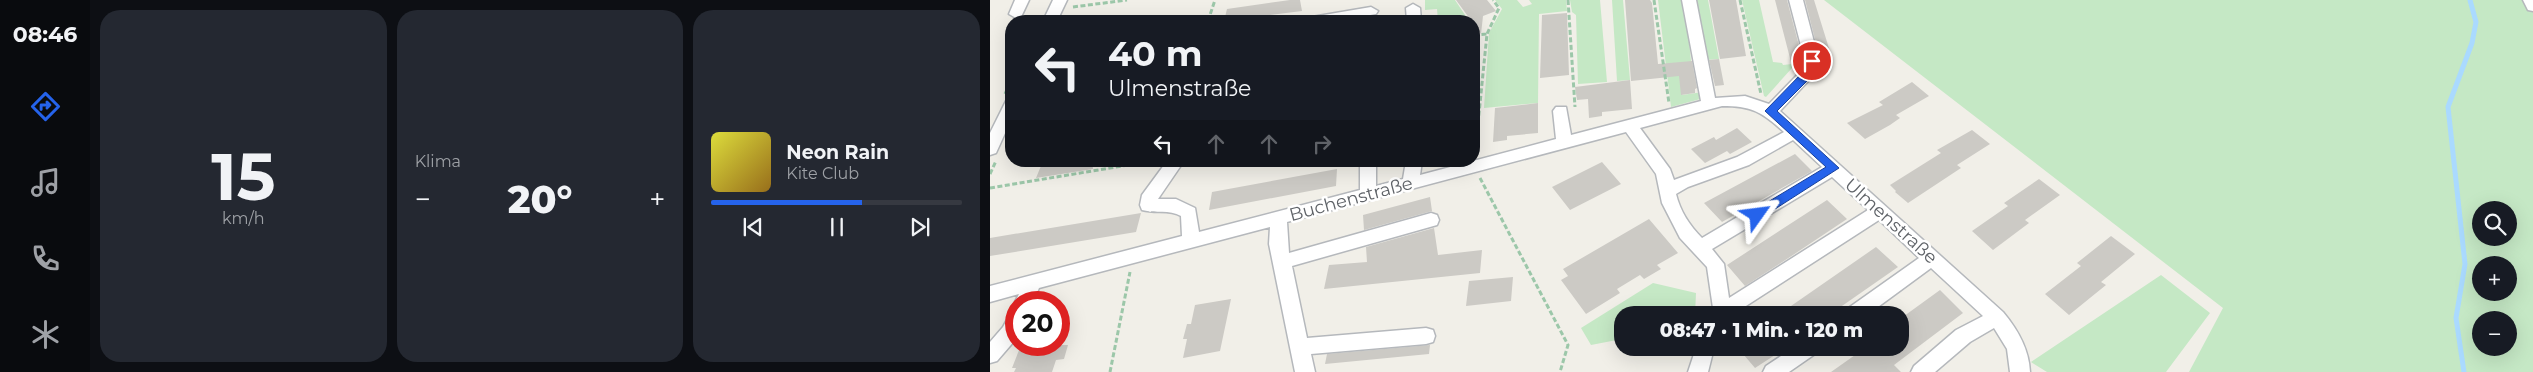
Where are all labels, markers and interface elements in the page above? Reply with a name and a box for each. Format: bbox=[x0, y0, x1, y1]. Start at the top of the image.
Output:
text: 08:46 bbox=[13, 21, 77, 48]
text: 40 m bbox=[1108, 32, 1203, 75]
icon: left bbox=[1025, 35, 1090, 100]
pin bbox=[1791, 40, 1833, 82]
icon: arrive bbox=[1798, 47, 1826, 75]
text: Ulmenstraße bbox=[1108, 75, 1251, 102]
icon: directions bbox=[28, 89, 63, 124]
icon: left bbox=[1149, 130, 1177, 158]
icon: ahead bbox=[1202, 130, 1230, 158]
icon: ahead bbox=[1255, 130, 1283, 158]
icon: right bbox=[1308, 130, 1336, 158]
text: 15 bbox=[211, 137, 275, 216]
text: Neon Rain bbox=[786, 141, 889, 164]
text: Klima bbox=[415, 152, 461, 171]
text: Kite Club bbox=[786, 164, 859, 183]
icon: music bbox=[28, 165, 63, 200]
street label: Buchenstraße bbox=[1287, 172, 1415, 226]
street label: Ulmenstraße bbox=[1840, 174, 1942, 269]
text: 20° bbox=[508, 176, 572, 223]
text: − bbox=[415, 182, 431, 216]
text: + bbox=[649, 182, 665, 216]
position arrow bbox=[1730, 188, 1782, 240]
map controls bbox=[2472, 201, 2517, 356]
button: search bbox=[2472, 201, 2517, 246]
text: km/h bbox=[222, 209, 265, 228]
icon: previous bbox=[739, 213, 767, 241]
icon: pause bbox=[823, 213, 851, 241]
icon: next bbox=[906, 213, 934, 241]
icon: phone bbox=[28, 241, 63, 276]
button: + bbox=[2472, 256, 2517, 301]
speed limit sign: 20 bbox=[1005, 291, 1070, 356]
button: − bbox=[2472, 311, 2517, 356]
icon: climate bbox=[28, 317, 63, 352]
text: 08:47 · 1 Min. · 120 m bbox=[1660, 319, 1863, 342]

